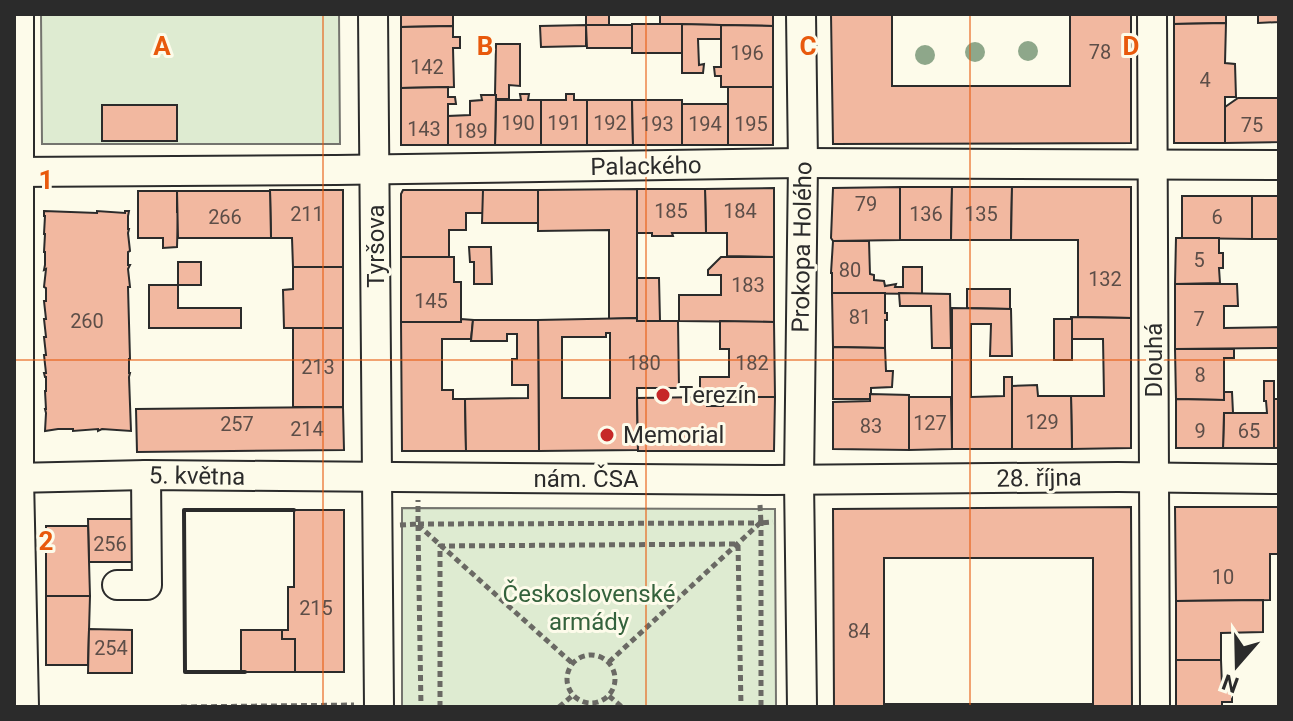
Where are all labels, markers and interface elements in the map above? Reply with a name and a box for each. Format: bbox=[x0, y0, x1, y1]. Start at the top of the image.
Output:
text: A bbox=[153, 31, 171, 61]
text: B bbox=[477, 31, 493, 61]
text: C bbox=[799, 31, 817, 61]
text: D bbox=[1123, 31, 1139, 61]
house number: 78 bbox=[1089, 40, 1111, 64]
house number: 196 bbox=[730, 41, 764, 65]
house number: 142 bbox=[410, 55, 444, 79]
house number: 4 bbox=[1199, 68, 1211, 92]
house number: 190 bbox=[501, 111, 535, 135]
house number: 191 bbox=[547, 111, 581, 135]
house number: 192 bbox=[593, 111, 627, 135]
house number: 193 bbox=[640, 112, 674, 136]
house number: 194 bbox=[688, 112, 722, 136]
house number: 195 bbox=[734, 112, 768, 136]
house number: 75 bbox=[1241, 113, 1263, 137]
house number: 143 bbox=[407, 117, 441, 141]
house number: 189 bbox=[454, 119, 488, 143]
street label: Palackého bbox=[590, 151, 702, 181]
street label: Prokopa Holého bbox=[787, 161, 817, 333]
text: 1 bbox=[39, 165, 53, 195]
house number: 79 bbox=[855, 192, 877, 216]
house number: 185 bbox=[654, 199, 688, 223]
house number: 184 bbox=[723, 199, 757, 223]
house number: 211 bbox=[290, 202, 324, 226]
house number: 136 bbox=[909, 202, 943, 226]
house number: 135 bbox=[964, 202, 998, 226]
street label: Tyršova bbox=[362, 204, 390, 288]
house number: 266 bbox=[208, 205, 242, 229]
house number: 6 bbox=[1211, 205, 1223, 229]
house number: 5 bbox=[1193, 248, 1205, 272]
house number: 80 bbox=[839, 258, 861, 282]
house number: 132 bbox=[1088, 267, 1122, 291]
house number: 183 bbox=[731, 273, 765, 297]
house number: 145 bbox=[414, 289, 448, 313]
house number: 81 bbox=[849, 305, 871, 329]
house number: 7 bbox=[1193, 307, 1205, 331]
house number: 260 bbox=[70, 309, 104, 333]
street label: Dlouhá bbox=[1140, 323, 1168, 397]
house number: 180 bbox=[627, 351, 661, 375]
house number: 182 bbox=[735, 351, 769, 375]
house number: 213 bbox=[301, 355, 335, 379]
house number: 8 bbox=[1194, 363, 1206, 387]
place label: Terezín bbox=[679, 381, 757, 409]
marker: Terezín bbox=[654, 386, 672, 404]
house number: 129 bbox=[1025, 410, 1059, 434]
house number: 127 bbox=[913, 411, 947, 435]
house number: 257 bbox=[220, 412, 254, 436]
house number: 83 bbox=[860, 414, 882, 438]
house number: 214 bbox=[290, 417, 324, 441]
house number: 9 bbox=[1194, 419, 1206, 443]
house number: 65 bbox=[1238, 419, 1260, 443]
place label: Memorial bbox=[623, 421, 724, 449]
marker: Memorial bbox=[598, 426, 616, 444]
street label: 5. května bbox=[149, 461, 245, 491]
street label: 28. října bbox=[996, 463, 1082, 493]
street label: nám. ČSA bbox=[533, 464, 639, 493]
text: 2 bbox=[39, 526, 53, 556]
house number: 256 bbox=[93, 532, 127, 556]
house number: 10 bbox=[1212, 565, 1234, 589]
park label: Československé armády bbox=[503, 579, 675, 636]
house number: 215 bbox=[299, 596, 333, 620]
house number: 84 bbox=[848, 619, 870, 643]
north arrow bbox=[1197, 625, 1277, 705]
house number: 254 bbox=[94, 636, 128, 660]
text: N bbox=[1219, 669, 1242, 698]

